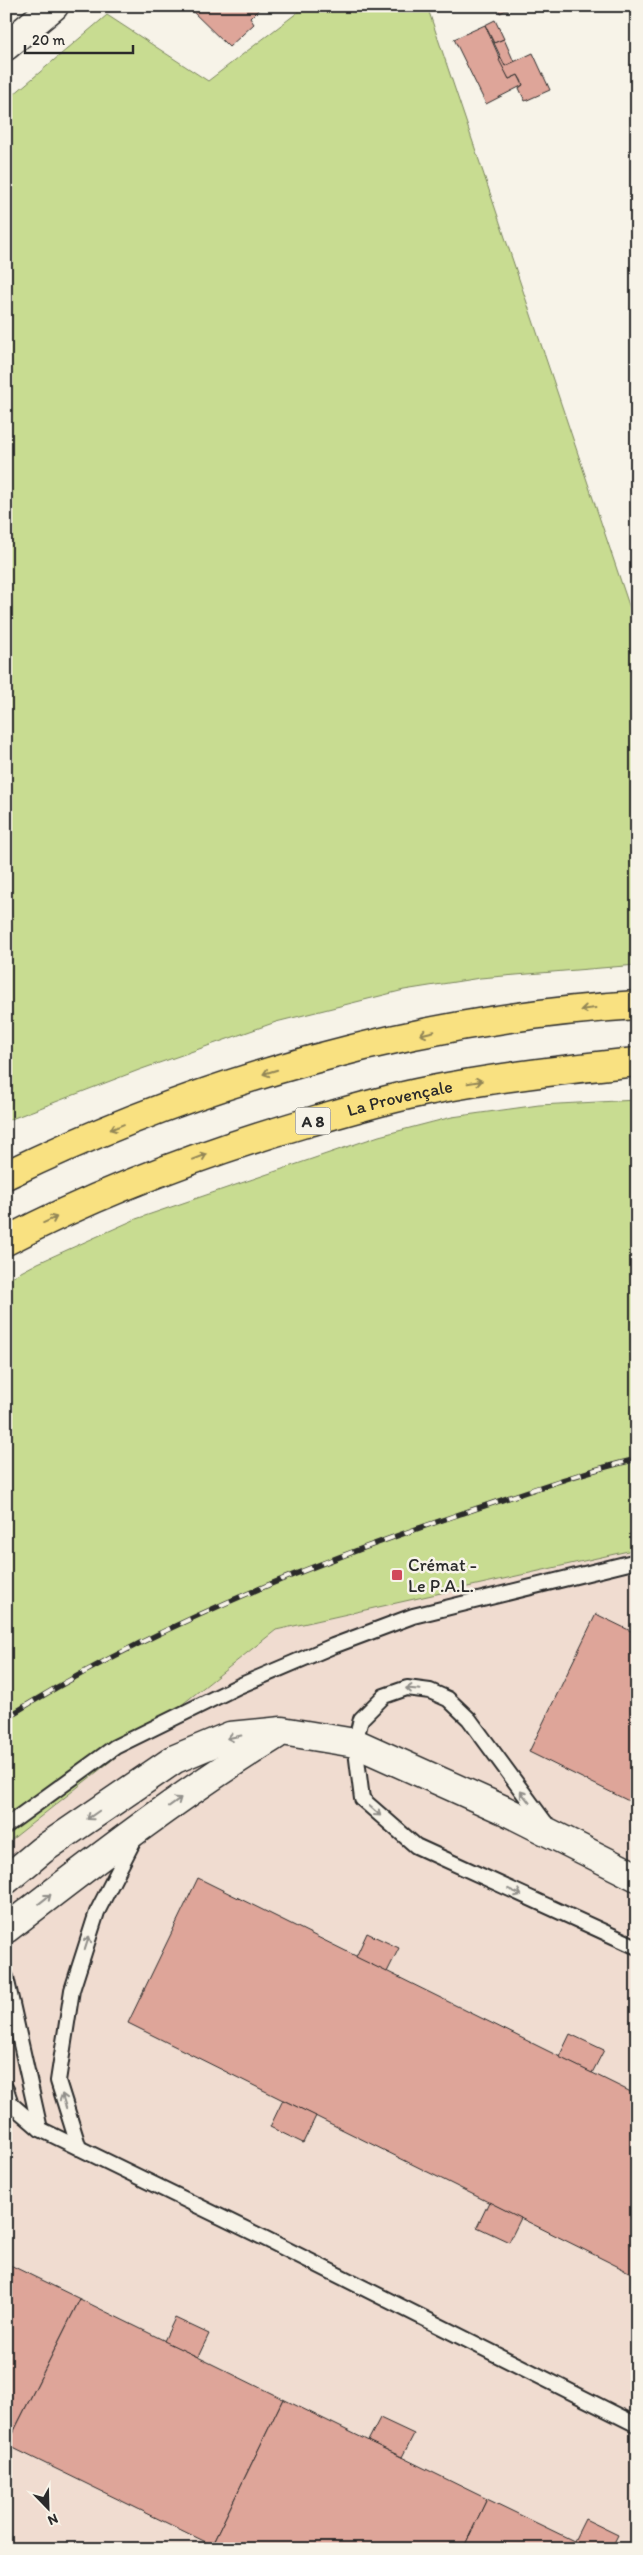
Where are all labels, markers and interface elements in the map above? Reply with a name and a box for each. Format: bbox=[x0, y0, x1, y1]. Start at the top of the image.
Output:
scale bar bbox=[25, 22, 132, 54]
text: 20 m bbox=[32, 31, 66, 49]
one-way arrow bbox=[581, 1004, 597, 1014]
one-way arrow bbox=[420, 1029, 436, 1038]
one-way arrow bbox=[262, 1068, 278, 1078]
street label: La Provençale bbox=[344, 1075, 454, 1121]
one-way arrow bbox=[466, 1077, 482, 1086]
road number: A 8 bbox=[296, 1108, 330, 1134]
one-way arrow bbox=[110, 1123, 125, 1132]
one-way arrow bbox=[192, 1152, 207, 1162]
one-way arrow bbox=[42, 1214, 57, 1224]
place label: Crémat - Le P.A.L. bbox=[408, 1554, 477, 1597]
marker: Crémat - Le P.A.L. bbox=[390, 1568, 404, 1582]
one-way arrow bbox=[405, 1685, 421, 1694]
one-way arrow bbox=[226, 1732, 242, 1742]
one-way arrow bbox=[520, 1791, 531, 1804]
one-way arrow bbox=[168, 1797, 182, 1807]
one-way arrow bbox=[369, 1805, 382, 1817]
one-way arrow bbox=[86, 1810, 100, 1820]
one-way arrow bbox=[507, 1887, 522, 1897]
one-way arrow bbox=[38, 1894, 52, 1904]
one-way arrow bbox=[82, 1935, 92, 1951]
one-way arrow bbox=[59, 2093, 69, 2109]
north arrow bbox=[22, 2482, 72, 2532]
text: N bbox=[45, 2510, 61, 2529]

